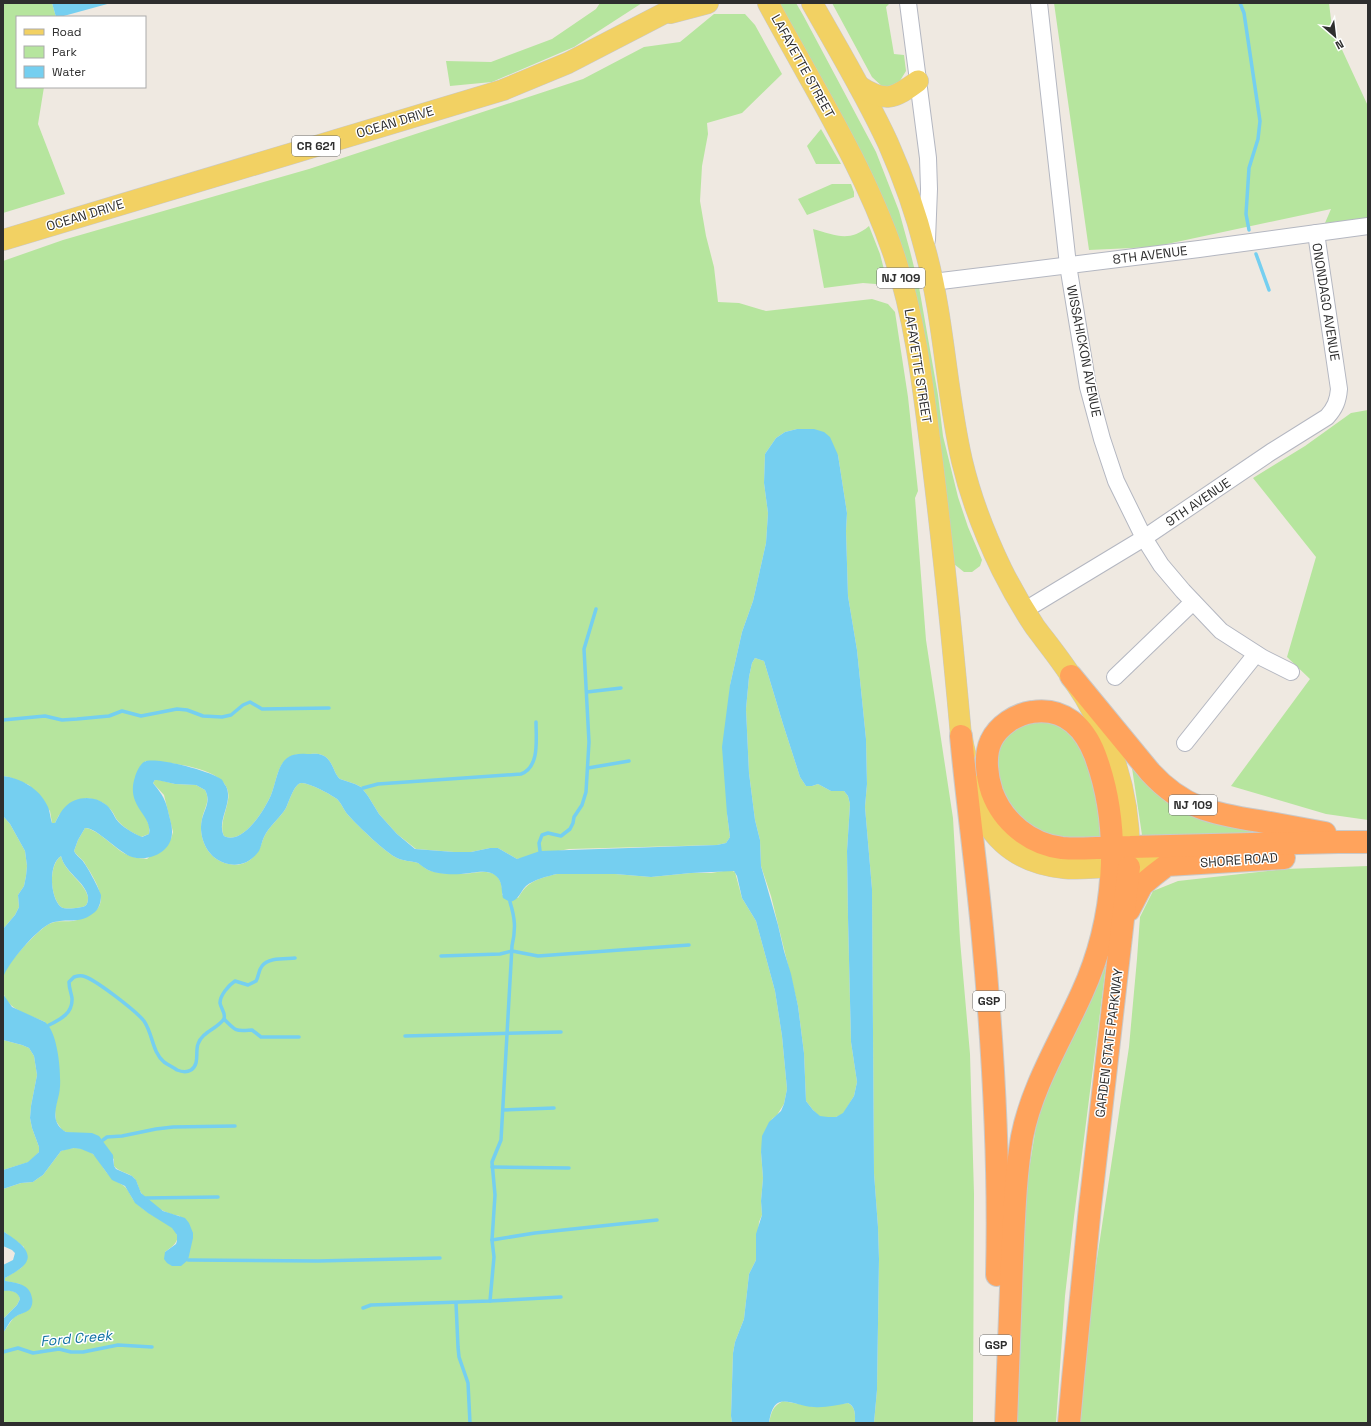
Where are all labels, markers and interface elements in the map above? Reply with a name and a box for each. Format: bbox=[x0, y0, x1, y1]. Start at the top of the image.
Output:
street label: LAFAYETTE STREET bbox=[767, 11, 839, 121]
legend bbox=[16, 16, 146, 88]
north arrow bbox=[1315, 16, 1355, 56]
text: Road bbox=[52, 24, 81, 40]
text: N bbox=[1333, 37, 1346, 53]
text: Park bbox=[52, 44, 77, 60]
text: Water bbox=[52, 64, 86, 80]
street label: OCEAN DRIVE bbox=[354, 102, 436, 142]
road number: CR 621 bbox=[292, 136, 340, 156]
street label: OCEAN DRIVE bbox=[44, 195, 126, 235]
street label: 8TH AVENUE bbox=[1112, 242, 1188, 268]
street label: ONONDAGO AVENUE bbox=[1308, 242, 1344, 362]
road number: NJ 109 bbox=[877, 268, 925, 288]
street label: WISSAHICKON AVENUE bbox=[1063, 284, 1105, 418]
street label: LAFAYETTE STREET bbox=[901, 307, 936, 425]
street label: 9TH AVENUE bbox=[1162, 474, 1234, 530]
road number: NJ 109 bbox=[1169, 795, 1217, 815]
street label: SHORE ROAD bbox=[1200, 849, 1278, 871]
street label: GARDEN STATE PARKWAY bbox=[1091, 967, 1127, 1119]
road number: GSP bbox=[973, 991, 1005, 1011]
water label: Ford Creek bbox=[39, 1326, 114, 1350]
road number: GSP bbox=[980, 1335, 1012, 1355]

